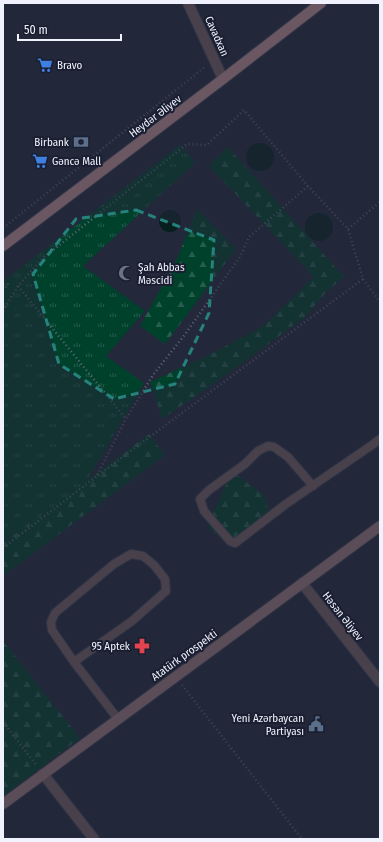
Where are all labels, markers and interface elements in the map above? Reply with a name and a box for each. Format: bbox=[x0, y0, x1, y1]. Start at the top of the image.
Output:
street label: Cavadxan bbox=[202, 14, 231, 58]
scale bar bbox=[18, 16, 121, 42]
text: 50 m bbox=[24, 23, 48, 37]
supermarket icon: Bravo bbox=[36, 56, 54, 74]
place label: Bravo bbox=[57, 59, 83, 72]
street label: Heydər Əliyev bbox=[127, 92, 184, 140]
bank icon: Birbank bbox=[72, 133, 90, 151]
place label: Birbank bbox=[34, 136, 70, 149]
supermarket icon: Gəncə Mall bbox=[31, 152, 49, 170]
place label: Gəncə Mall bbox=[52, 155, 101, 168]
place label: Şah Abbas Məscidi bbox=[138, 261, 185, 287]
mosque icon: Şah Abbas Məscidi bbox=[117, 264, 135, 282]
street label: Həsən Əliyev bbox=[320, 589, 366, 643]
street label: Atatürk prospekti bbox=[149, 627, 220, 684]
pharmacy icon: 95 Aptek bbox=[133, 637, 151, 655]
place label: 95 Aptek bbox=[91, 640, 131, 653]
place label: Yeni Azərbaycan Partiyası bbox=[232, 712, 304, 738]
public building icon: Yeni Azərbaycan Partiyası bbox=[307, 715, 325, 733]

